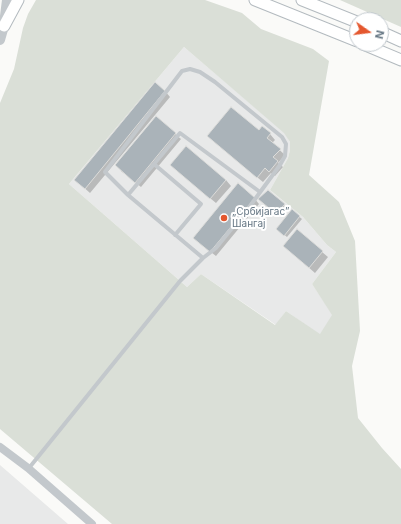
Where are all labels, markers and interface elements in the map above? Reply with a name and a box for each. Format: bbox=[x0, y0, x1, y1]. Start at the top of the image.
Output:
north arrow bbox=[349, 12, 389, 52]
text: N bbox=[372, 29, 387, 40]
place label: „Србијагас” Шангај bbox=[232, 206, 289, 230]
marker: „Србијагас” Шангај bbox=[219, 213, 229, 223]

